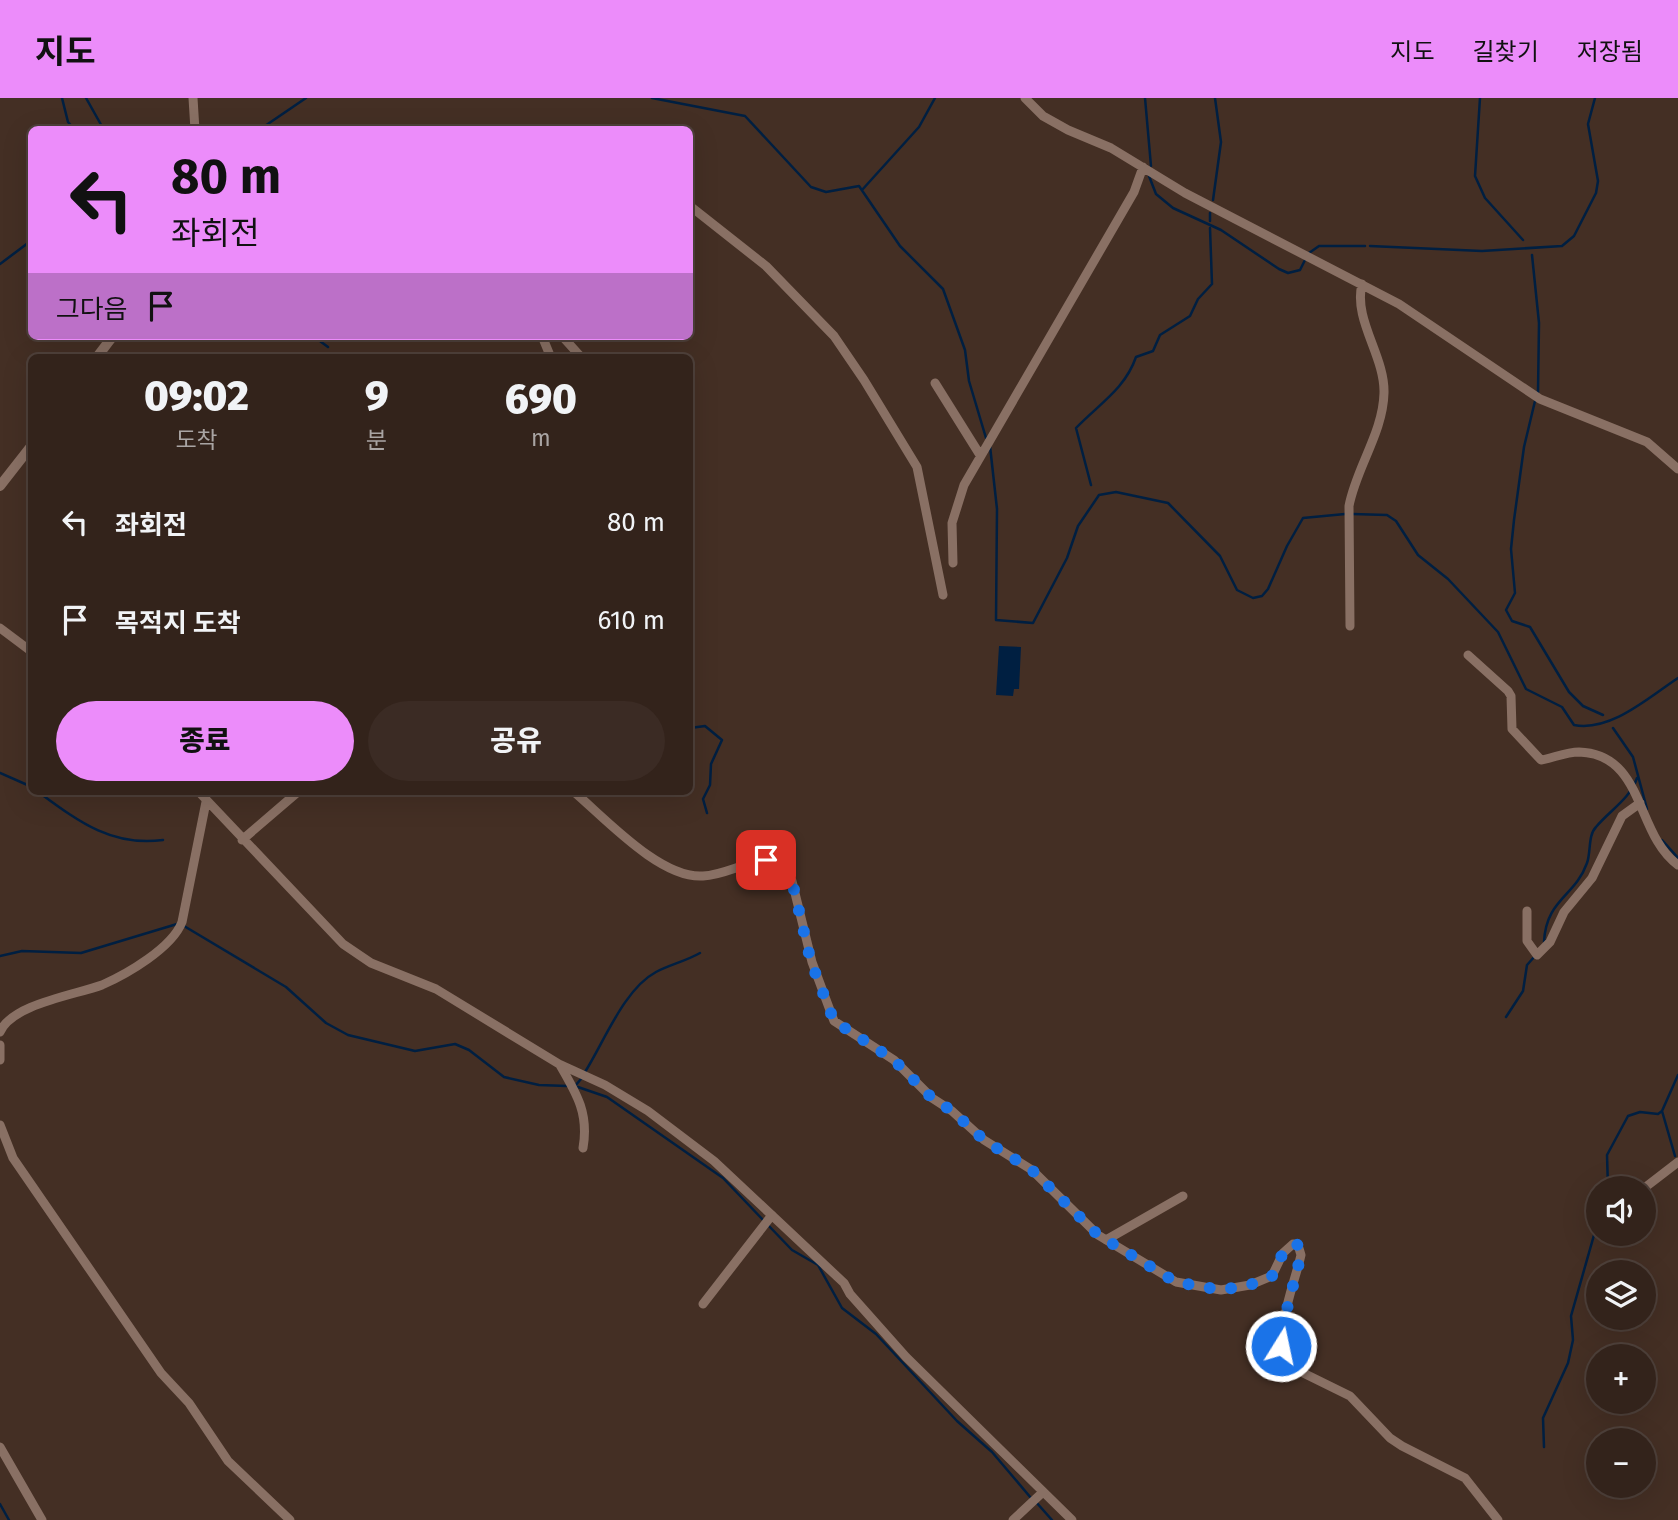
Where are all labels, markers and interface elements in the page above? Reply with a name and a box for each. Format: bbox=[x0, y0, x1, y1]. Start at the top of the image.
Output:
text: 지도 bbox=[35, 32, 96, 72]
text: 지도 bbox=[1390, 38, 1435, 66]
text: 길찾기 bbox=[1473, 38, 1539, 66]
text: 저장됨 bbox=[1577, 38, 1643, 66]
text: 80 m bbox=[171, 147, 281, 206]
icon: left bbox=[56, 154, 147, 245]
text: 좌회전 bbox=[171, 214, 259, 252]
icon: arrive bbox=[142, 287, 180, 325]
text: 그다음 bbox=[56, 294, 128, 325]
text: 09:02 bbox=[144, 371, 249, 421]
text: 9 bbox=[365, 371, 389, 421]
text: 690 bbox=[505, 374, 577, 424]
text: m bbox=[531, 424, 551, 452]
text: 도착 bbox=[175, 426, 218, 454]
text: 분 bbox=[366, 426, 387, 454]
icon: left bbox=[56, 503, 94, 541]
text: 80 m bbox=[607, 507, 665, 538]
text: 좌회전 bbox=[115, 510, 187, 541]
icon: arrive bbox=[56, 601, 94, 639]
text: 610 m bbox=[597, 605, 665, 636]
text: 목적지 도착 bbox=[115, 608, 241, 639]
button: 종료 bbox=[56, 701, 354, 781]
button: 공유 bbox=[368, 701, 665, 781]
pin bbox=[736, 830, 796, 890]
icon: arrive bbox=[747, 841, 785, 879]
map controls bbox=[1586, 1176, 1656, 1498]
button: sound bbox=[1586, 1176, 1656, 1246]
button: layers bbox=[1586, 1260, 1656, 1330]
position arrow bbox=[1244, 1309, 1318, 1383]
button: + bbox=[1586, 1344, 1656, 1414]
button: − bbox=[1586, 1428, 1656, 1498]

